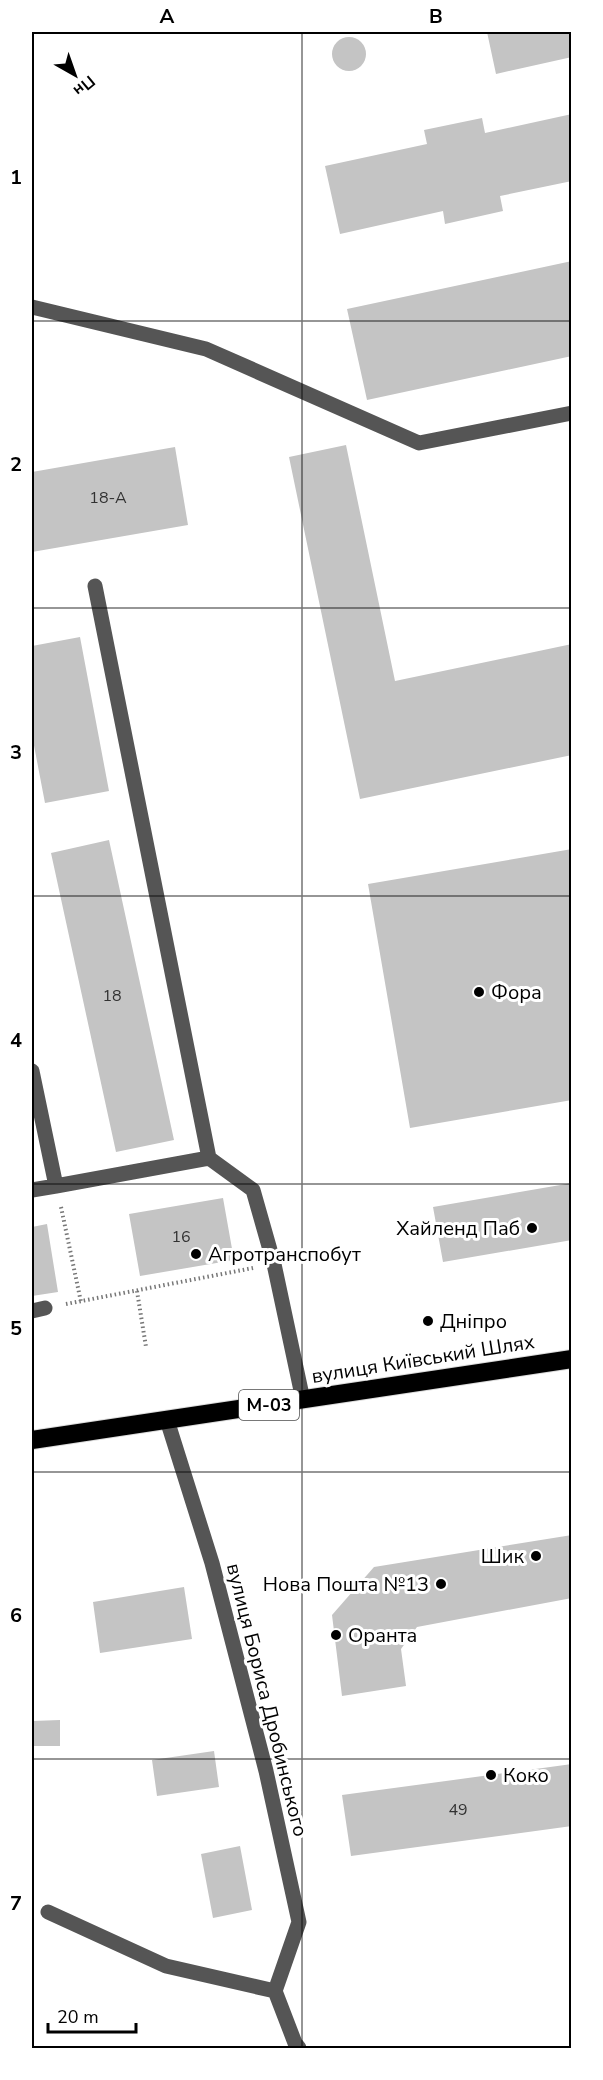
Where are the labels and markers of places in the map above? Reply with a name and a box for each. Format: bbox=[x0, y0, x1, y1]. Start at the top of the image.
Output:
place label: Фора bbox=[491, 979, 542, 1006]
marker: Фора bbox=[472, 985, 486, 999]
place label: Хайленд Паб bbox=[396, 1215, 520, 1242]
marker: Хайленд Паб bbox=[525, 1221, 539, 1235]
place label: Агротранспобут bbox=[208, 1241, 361, 1268]
marker: Агротранспобут bbox=[189, 1247, 203, 1261]
place label: Дніпро bbox=[440, 1308, 507, 1335]
marker: Дніпро bbox=[421, 1314, 435, 1328]
place label: Шик bbox=[481, 1543, 524, 1570]
marker: Шик bbox=[529, 1549, 543, 1563]
place label: Нова Пошта №13 bbox=[263, 1571, 429, 1598]
marker: Нова Пошта №13 bbox=[434, 1577, 448, 1591]
place label: Оранта bbox=[348, 1622, 417, 1649]
marker: Оранта bbox=[329, 1628, 343, 1642]
place label: Коко bbox=[503, 1762, 549, 1789]
marker: Коко bbox=[484, 1768, 498, 1782]

